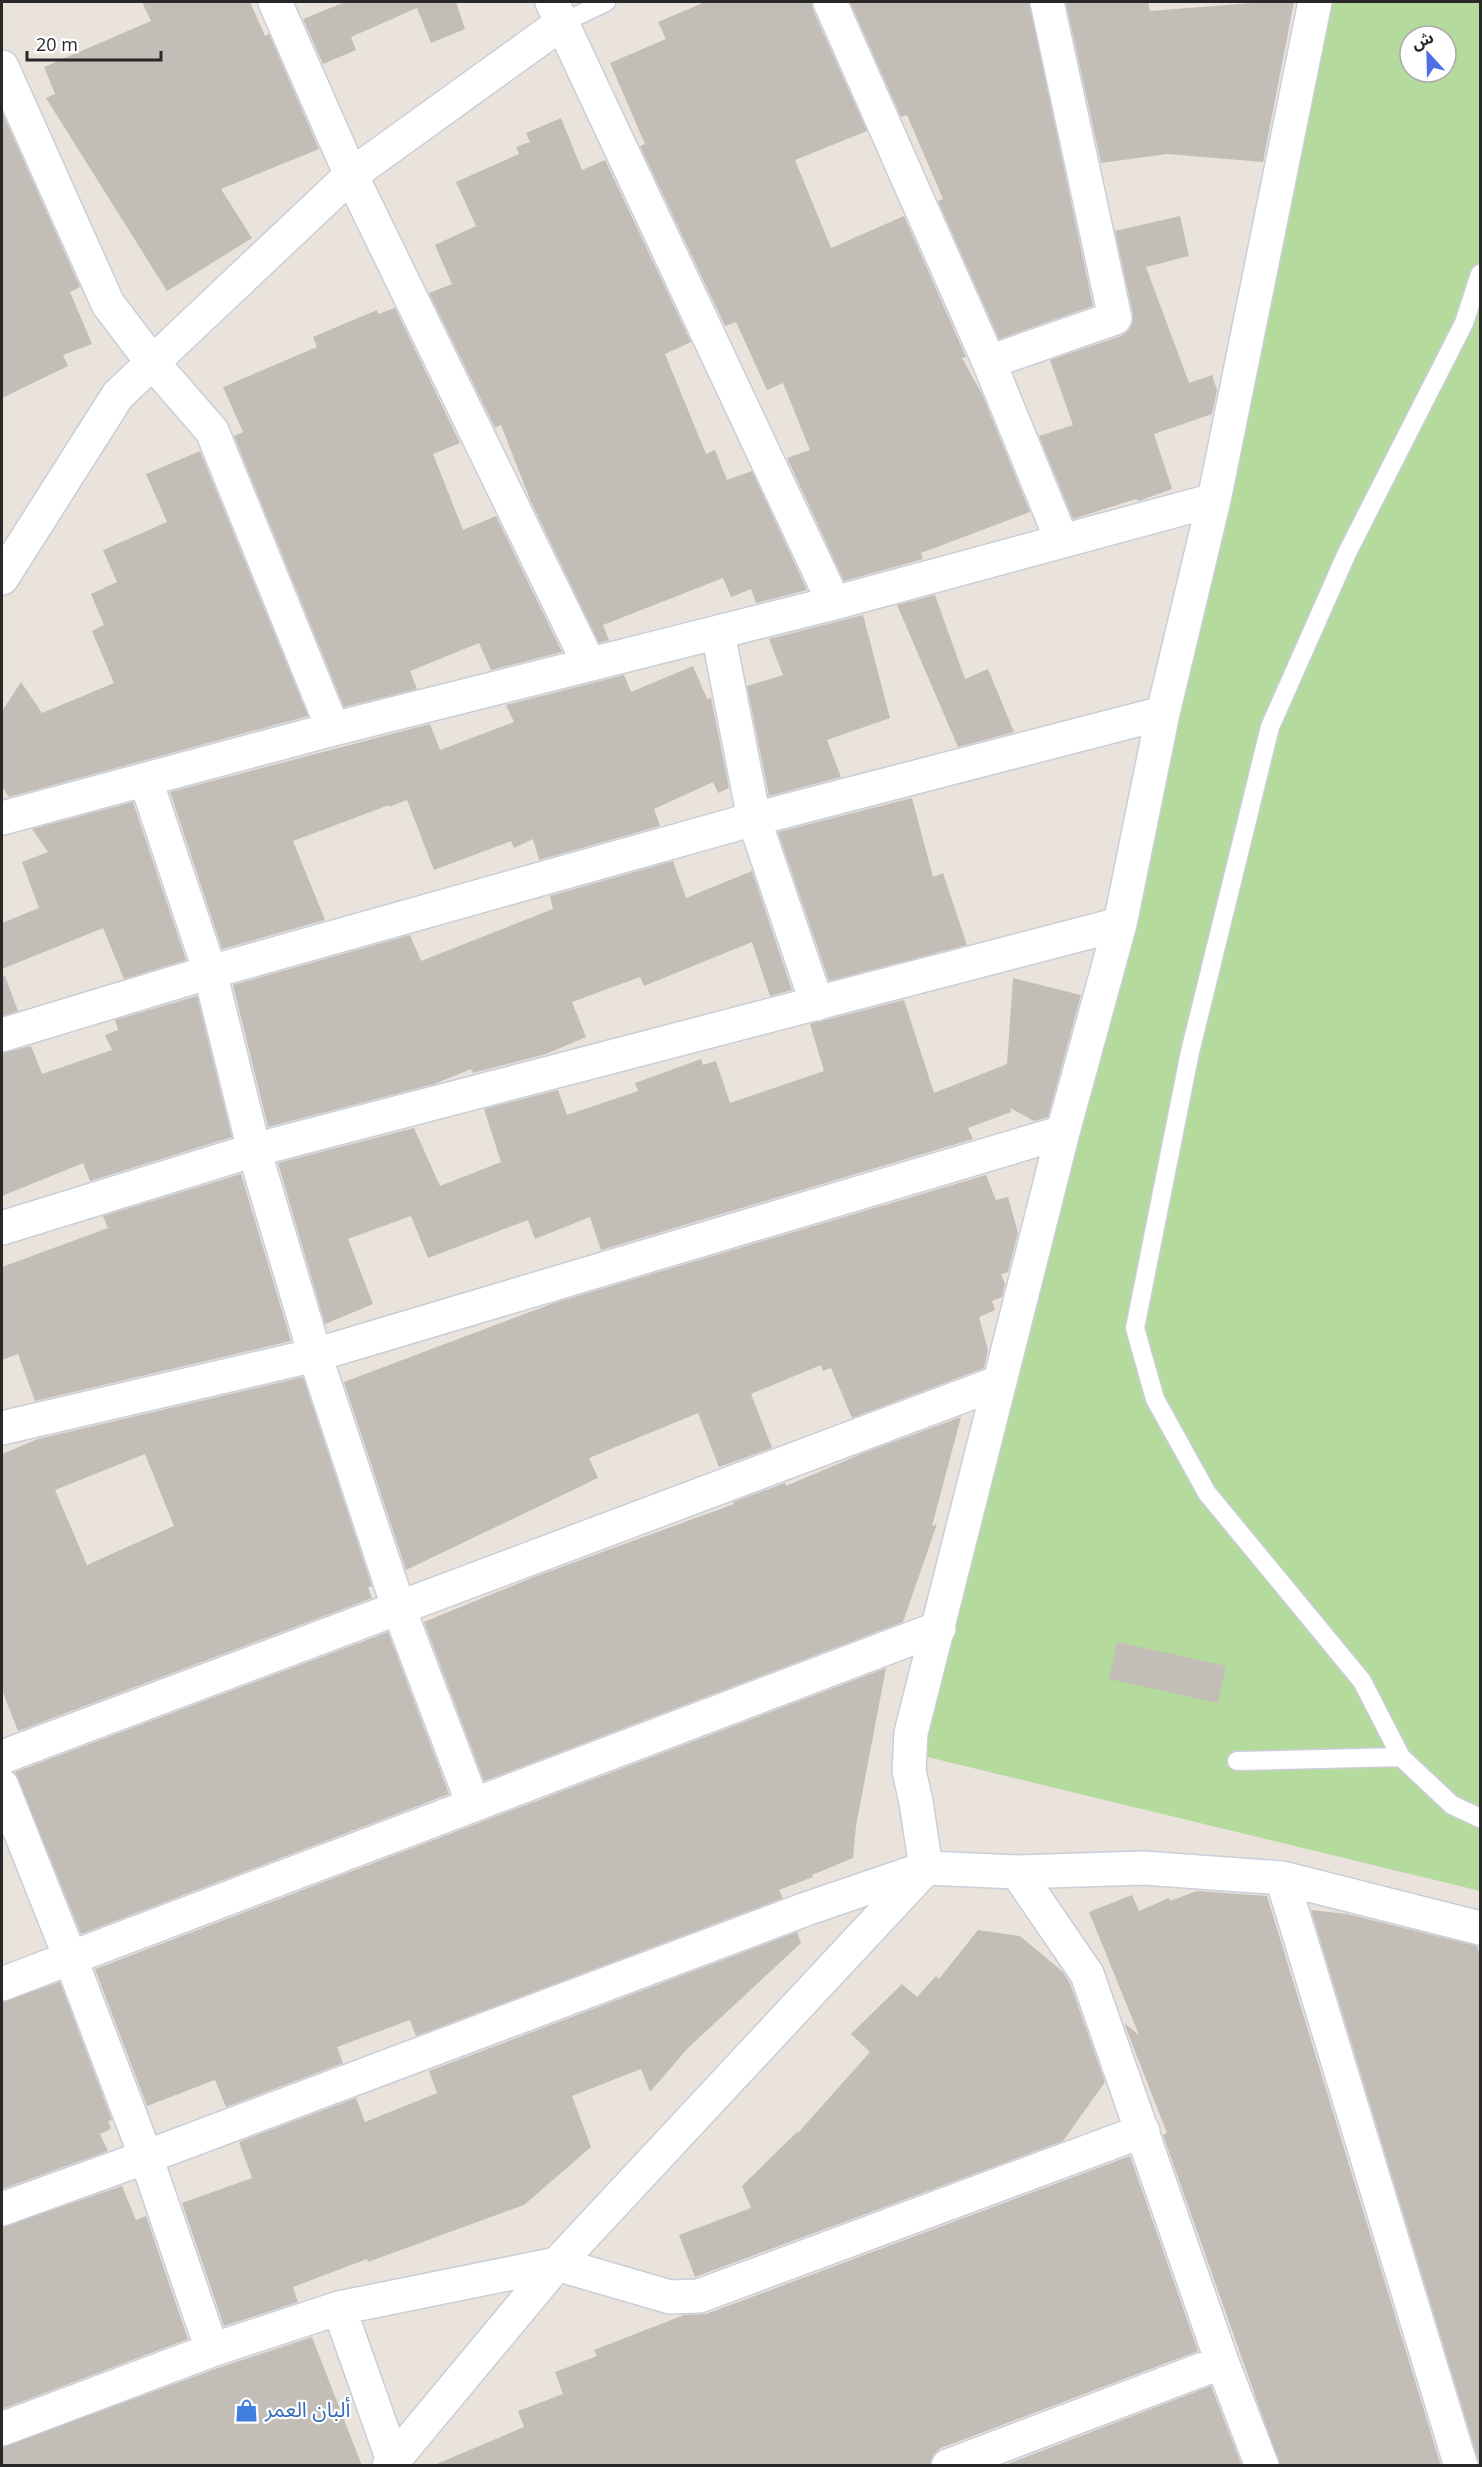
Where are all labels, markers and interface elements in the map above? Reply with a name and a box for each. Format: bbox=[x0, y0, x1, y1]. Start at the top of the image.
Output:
scale bar bbox=[27, 24, 160, 62]
north arrow bbox=[1398, 24, 1458, 84]
text: ش bbox=[1408, 26, 1437, 54]
text: 20 m bbox=[36, 32, 78, 56]
place label: ألبان العمر bbox=[264, 2395, 350, 2423]
shop icon: ألبان العمر bbox=[234, 2397, 260, 2423]

